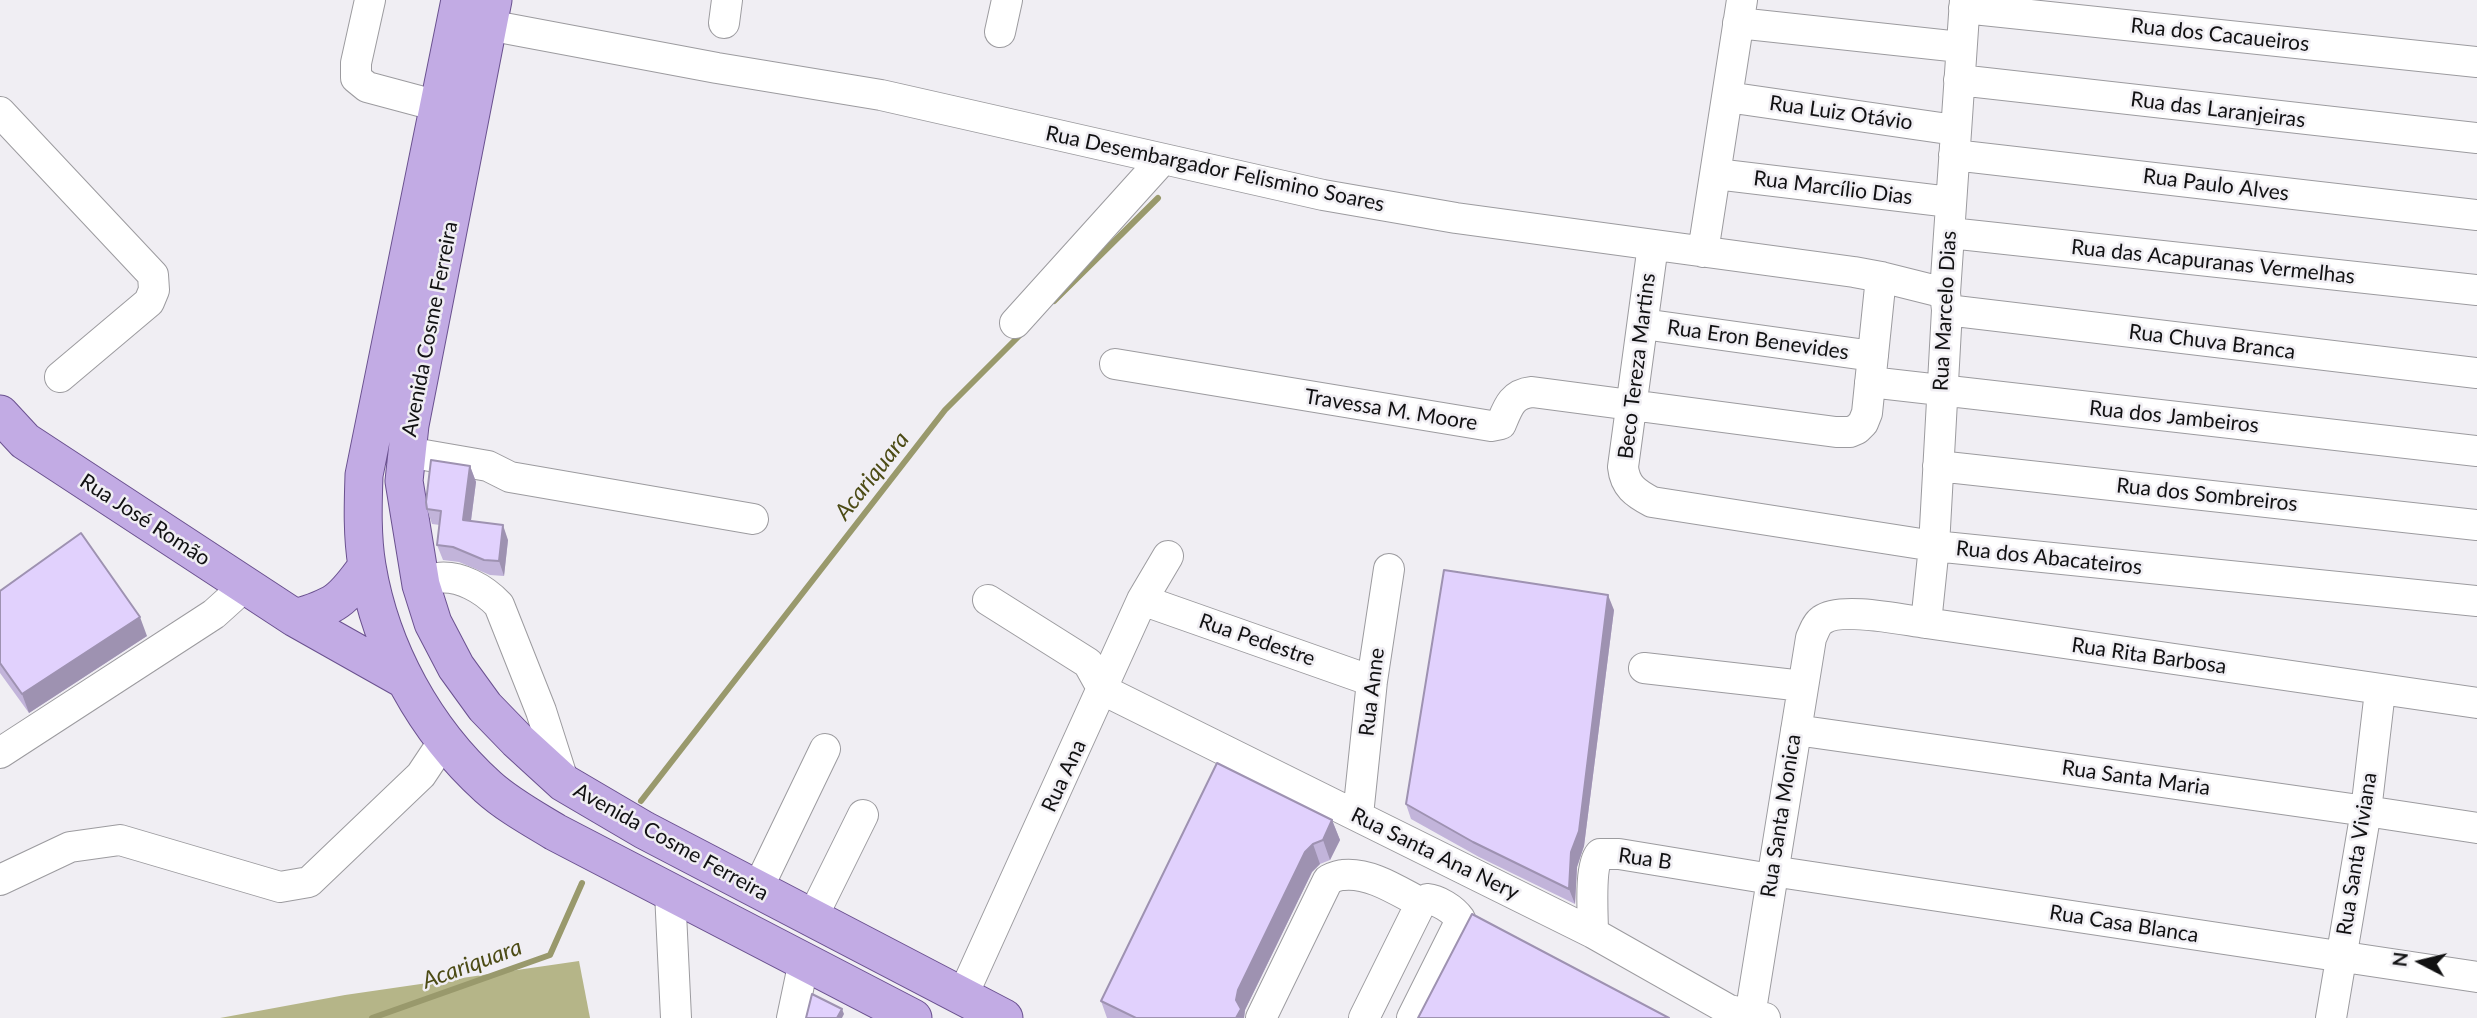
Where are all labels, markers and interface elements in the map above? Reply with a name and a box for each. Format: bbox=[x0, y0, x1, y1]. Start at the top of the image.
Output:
street label: Rua dos Cacaueiros bbox=[2129, 13, 2311, 57]
street label: Rua das Laranjeiras bbox=[2129, 87, 2307, 133]
street label: Rua Luiz Otávio bbox=[1768, 90, 1914, 136]
street label: Rua Desembargador Felismino Soares bbox=[1043, 121, 1387, 217]
street label: Rua Paulo Alves bbox=[2142, 164, 2290, 206]
street label: Rua Marcílio Dias bbox=[1752, 166, 1914, 210]
street label: Avenida Cosme Ferreira bbox=[397, 219, 463, 439]
street label: Rua Marcelo Dias bbox=[1928, 230, 1962, 392]
street label: Rua das Acapuranas Vermelhas bbox=[2070, 235, 2356, 289]
street label: Beco Tereza Martins bbox=[1613, 272, 1661, 460]
street label: Rua Eron Benevides bbox=[1666, 315, 1850, 365]
street label: Rua Chuva Branca bbox=[2127, 319, 2297, 365]
street label: Travessa M. Moore bbox=[1303, 384, 1479, 436]
street label: Rua dos Jambeiros bbox=[2088, 396, 2260, 438]
water label: Acariquara bbox=[829, 427, 915, 525]
street label: Rua José Romão bbox=[75, 469, 215, 571]
street label: Rua dos Sombreiros bbox=[2115, 473, 2299, 517]
street label: Rua dos Abacateiros bbox=[1955, 536, 2143, 580]
street label: Rua Pedestre bbox=[1196, 608, 1318, 672]
street label: Rua Rita Barbosa bbox=[2070, 633, 2228, 679]
street label: Rua Anne bbox=[1354, 646, 1390, 738]
street label: Rua Santa Monica bbox=[1756, 732, 1806, 900]
street label: Rua Ana bbox=[1036, 736, 1092, 816]
street label: Rua Santa Maria bbox=[2060, 755, 2212, 801]
street label: Rua Santa Viviana bbox=[2332, 771, 2382, 937]
street label: Avenida Cosme Ferreira bbox=[569, 778, 773, 906]
street label: Rua Santa Ana Nery bbox=[1347, 802, 1523, 906]
street label: Rua B bbox=[1617, 843, 1673, 875]
street label: Rua Casa Blanca bbox=[2048, 900, 2200, 948]
north arrow bbox=[2386, 927, 2456, 997]
water label: Acariquara bbox=[418, 933, 526, 995]
text: N bbox=[2387, 951, 2412, 968]

